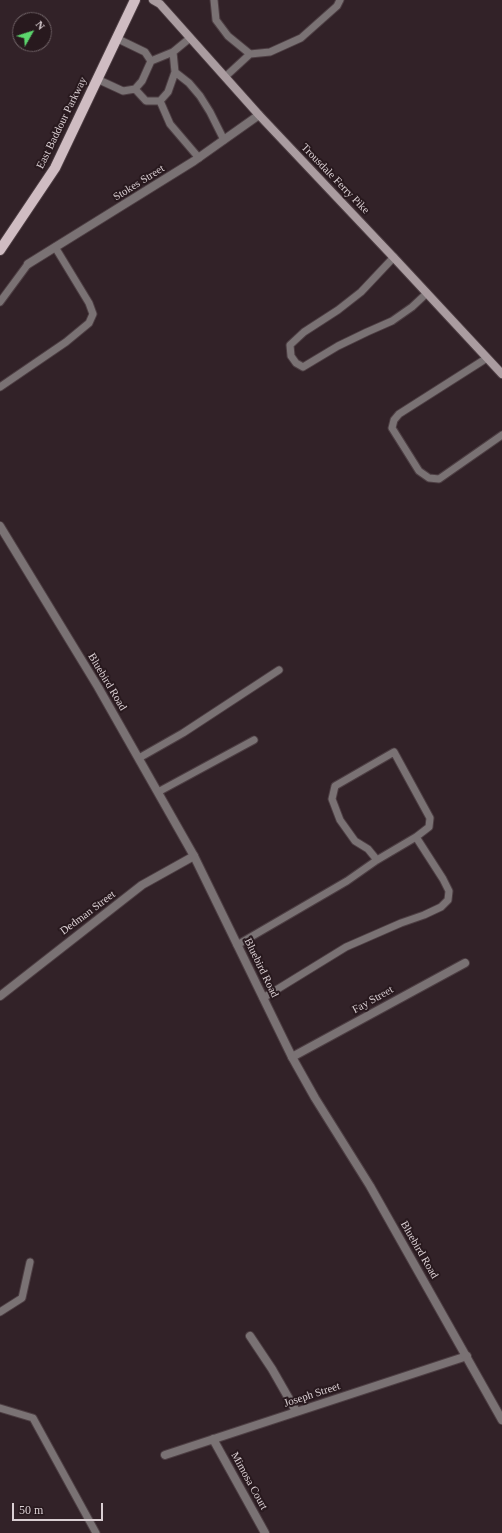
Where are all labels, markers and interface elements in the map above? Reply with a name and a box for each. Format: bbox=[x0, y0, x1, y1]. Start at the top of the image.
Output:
north arrow bbox=[12, 12, 52, 52]
text: N bbox=[33, 18, 48, 32]
street label: East Baddour Parkway bbox=[34, 75, 90, 171]
street label: Trousdale Ferry Pike bbox=[298, 141, 372, 217]
street label: Stokes Street bbox=[111, 162, 167, 204]
street label: Bluebird Road bbox=[85, 651, 129, 713]
street label: Dedman Street bbox=[58, 888, 118, 938]
street label: Bluebird Road bbox=[241, 936, 281, 1000]
street label: Fay Street bbox=[350, 983, 396, 1017]
street label: Bluebird Road bbox=[397, 1219, 441, 1281]
street label: Joseph Street bbox=[282, 1380, 342, 1410]
street label: Mimosa Court bbox=[228, 1450, 270, 1512]
scale bar bbox=[14, 1495, 105, 1521]
text: 50 m bbox=[19, 1503, 43, 1517]

